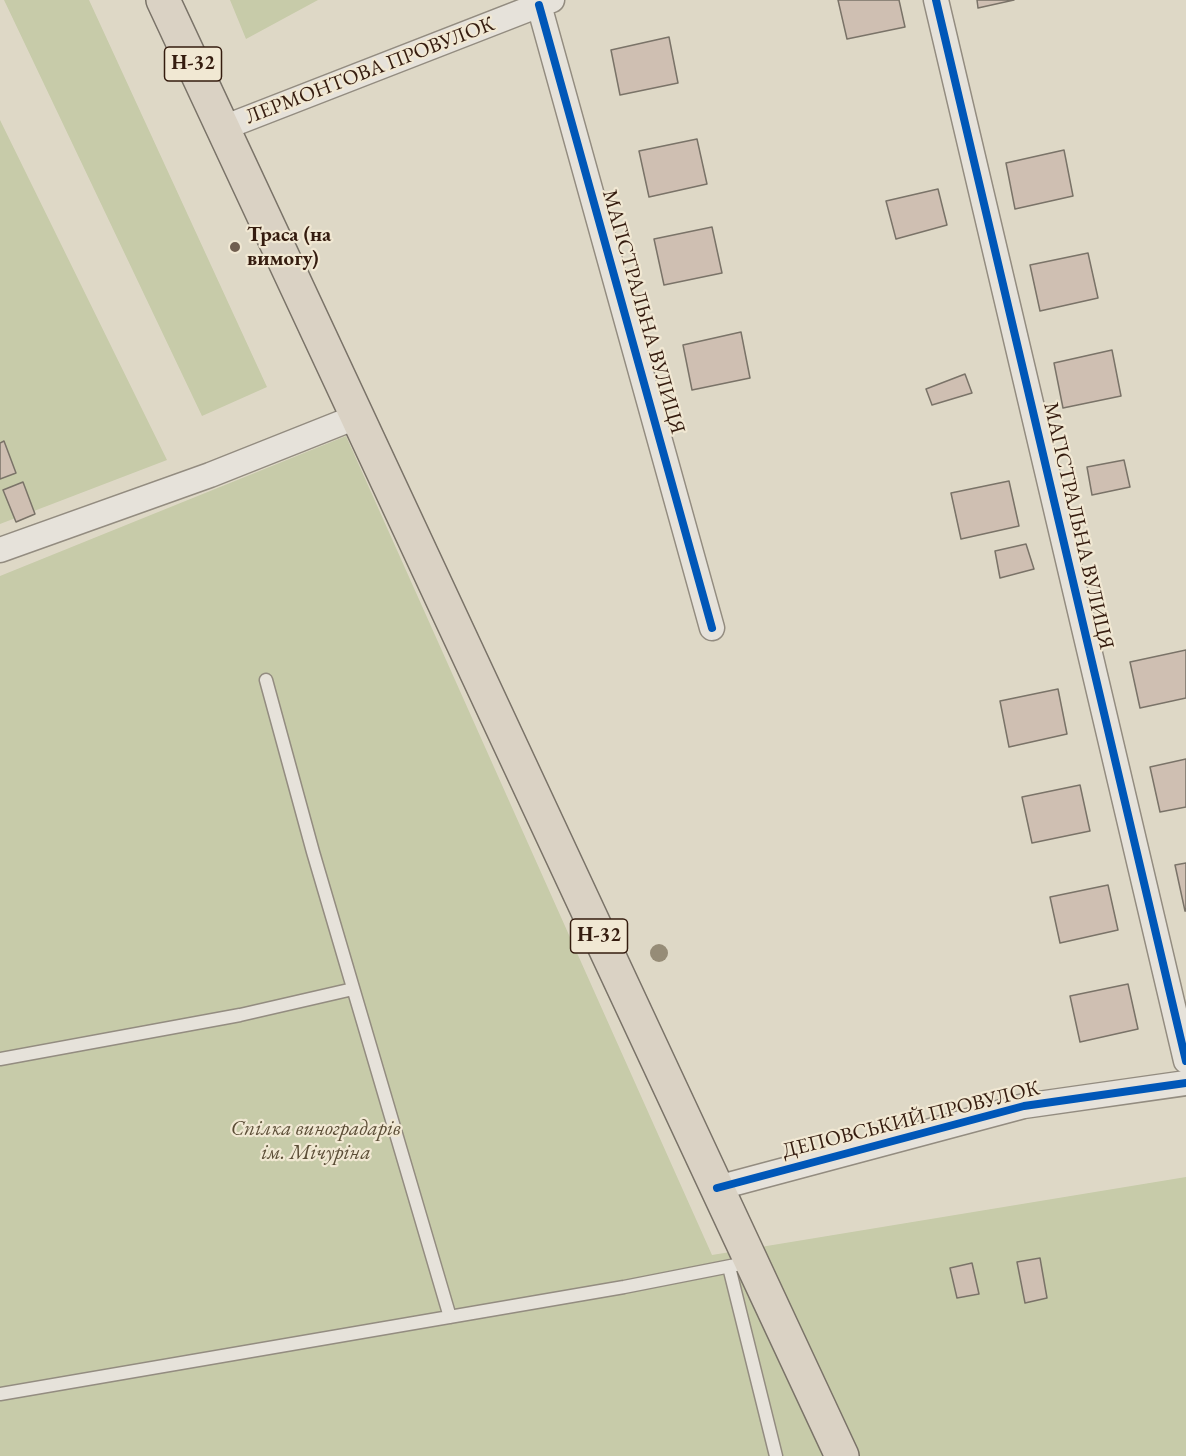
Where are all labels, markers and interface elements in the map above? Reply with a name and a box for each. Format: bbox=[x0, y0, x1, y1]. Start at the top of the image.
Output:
street label: ЛЕРМОНТОВА ПРОВУЛОК bbox=[242, 12, 498, 130]
road number: Н-32 bbox=[164, 47, 222, 81]
street label: МАГІСТРАЛЬНА ВУЛИЦЯ bbox=[596, 187, 690, 437]
place label: Траса (на вимогу) bbox=[247, 222, 331, 272]
marker: Траса (на вимогу) bbox=[228, 240, 242, 254]
street label: МАГІСТРАЛЬНА ВУЛИЦЯ bbox=[1037, 400, 1119, 652]
road number: Н-32 bbox=[570, 919, 628, 953]
street label: ДЕПОВСЬКИЙ ПРОВУЛОК bbox=[780, 1076, 1042, 1164]
park label: Спілка виноградарів ім. Мічуріна bbox=[231, 1116, 401, 1166]

